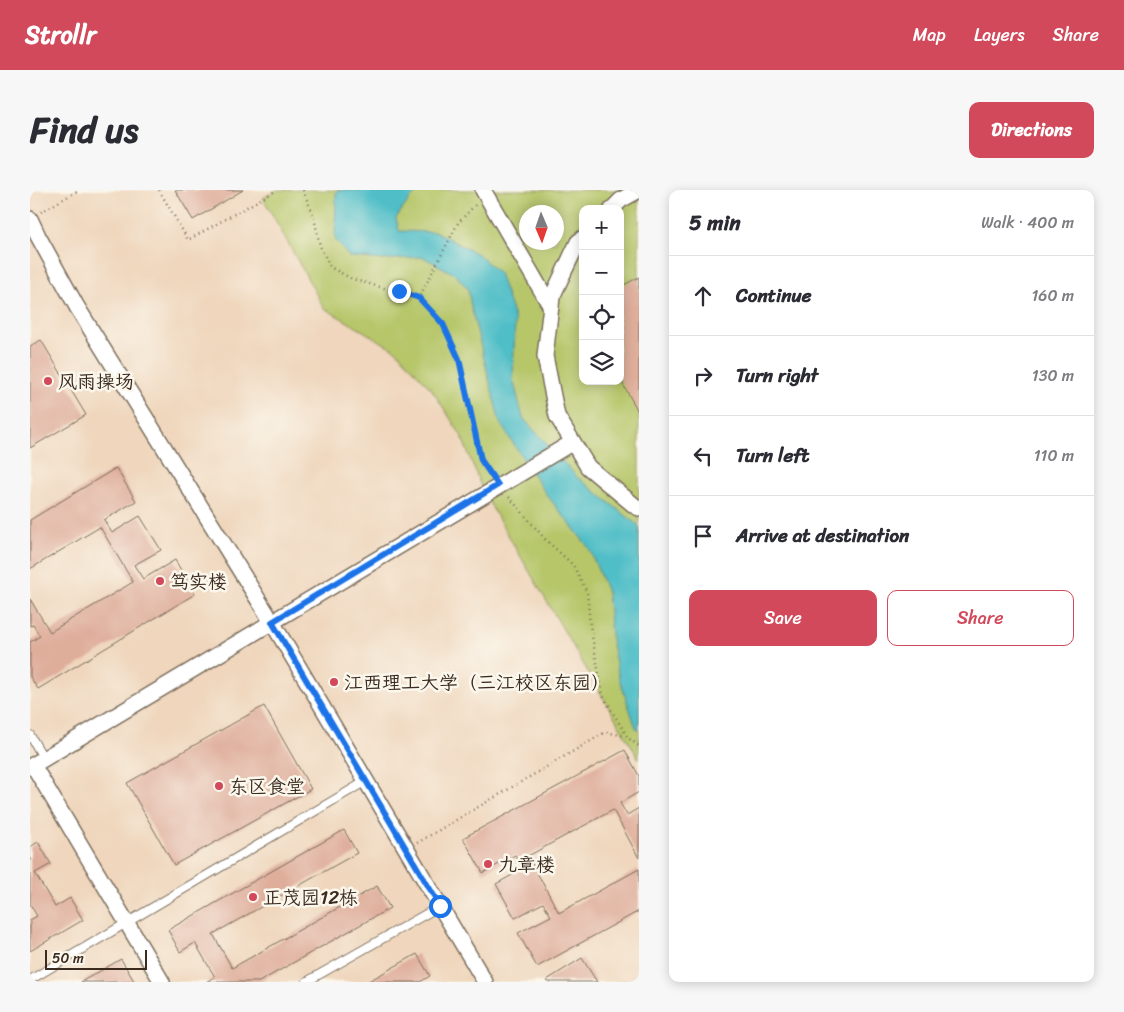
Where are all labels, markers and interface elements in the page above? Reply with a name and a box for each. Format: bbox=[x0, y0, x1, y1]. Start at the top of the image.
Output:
text: Strollr bbox=[25, 14, 96, 56]
text: Map bbox=[913, 19, 946, 51]
text: Layers bbox=[974, 19, 1025, 51]
text: Share bbox=[1053, 19, 1099, 51]
text: Find us bbox=[30, 99, 138, 161]
button: Directions bbox=[969, 102, 1094, 158]
text: 5 min bbox=[689, 204, 741, 242]
north arrow bbox=[519, 205, 564, 250]
map controls bbox=[579, 205, 624, 385]
button: + bbox=[579, 205, 624, 250]
text: Walk · 400 m bbox=[981, 208, 1074, 237]
button: − bbox=[579, 250, 624, 295]
text: Continue bbox=[736, 279, 812, 312]
route end bbox=[388, 280, 411, 303]
text: 160 m bbox=[1031, 281, 1074, 310]
icon: ahead bbox=[689, 282, 717, 310]
button: locate bbox=[579, 295, 624, 340]
button: layers bbox=[579, 340, 624, 385]
text: Turn right bbox=[736, 359, 818, 392]
text: 130 m bbox=[1032, 361, 1074, 390]
icon: right bbox=[689, 362, 717, 390]
place label: 风雨操场 bbox=[58, 365, 134, 398]
marker: 风雨操场 bbox=[42, 375, 54, 387]
text: Turn left bbox=[736, 439, 809, 472]
text: 110 m bbox=[1034, 441, 1074, 470]
icon: left bbox=[689, 442, 717, 470]
text: Arrive at destination bbox=[736, 519, 909, 552]
icon: arrive bbox=[689, 522, 717, 550]
place label: 笃实楼 bbox=[170, 565, 227, 598]
marker: 笃实楼 bbox=[154, 575, 166, 587]
button: Save bbox=[689, 590, 877, 646]
button: Share bbox=[887, 590, 1074, 646]
place label: 江西理工大学（三江校区东园） bbox=[344, 666, 610, 699]
marker: 江西理工大学（三江校区东园） bbox=[328, 676, 340, 688]
place label: 东区食堂 bbox=[229, 770, 305, 803]
marker: 东区食堂 bbox=[213, 780, 225, 792]
place label: 九章楼 bbox=[498, 848, 555, 881]
marker: 九章楼 bbox=[482, 858, 494, 870]
place label: 正茂园12栋 bbox=[263, 881, 358, 914]
marker: 正茂园12栋 bbox=[247, 891, 259, 903]
route start bbox=[429, 895, 452, 918]
text: 50 m bbox=[52, 946, 84, 971]
scale bar bbox=[45, 947, 148, 970]

